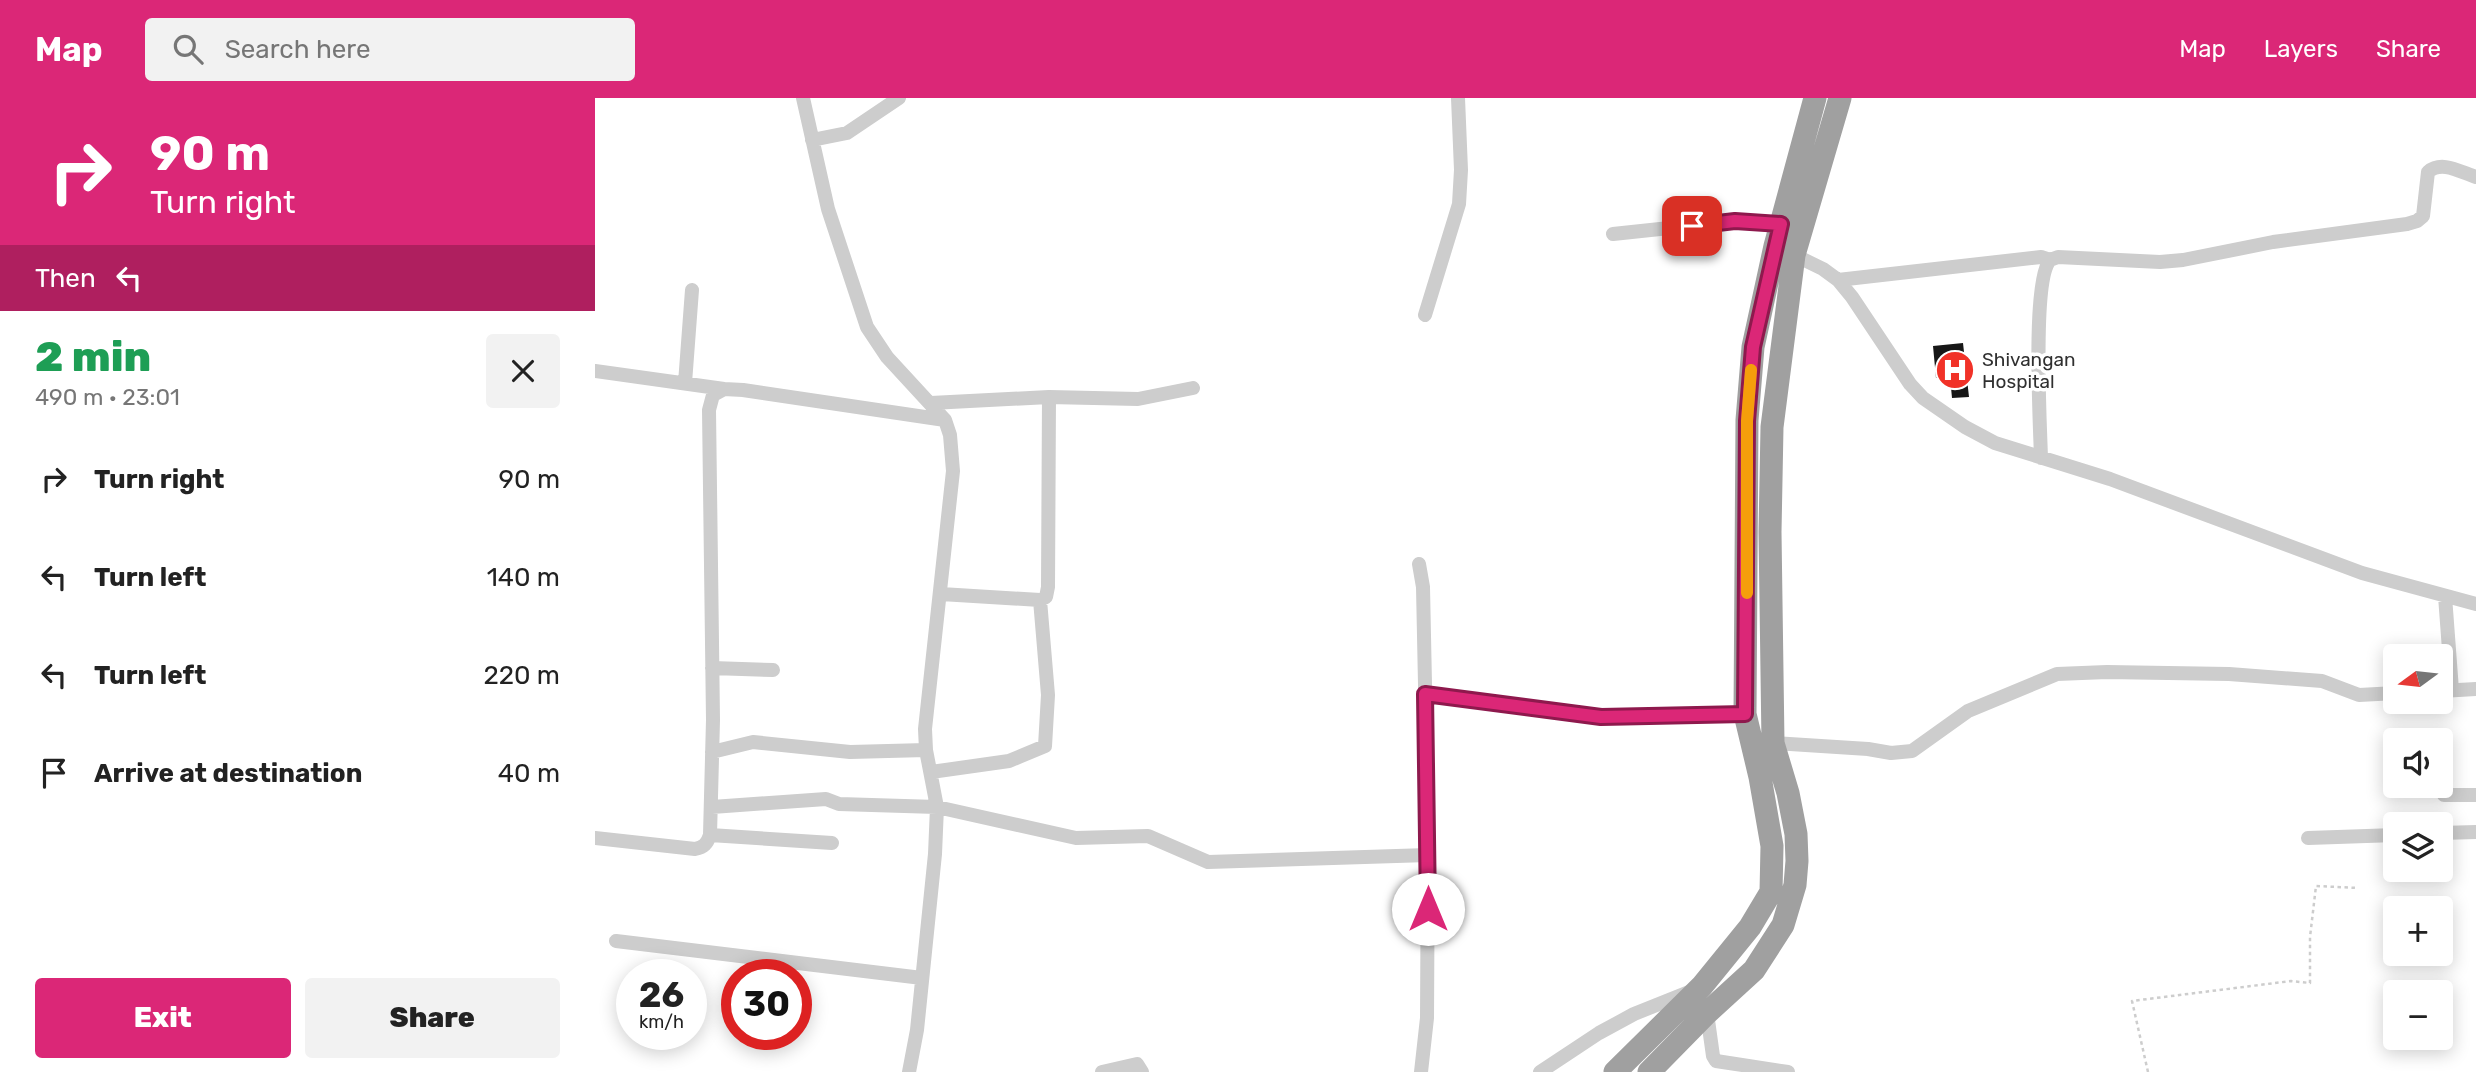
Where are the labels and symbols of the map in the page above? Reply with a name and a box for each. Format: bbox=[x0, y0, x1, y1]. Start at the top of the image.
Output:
pin bbox=[1662, 196, 1722, 256]
place label: Shivangan Hospital bbox=[1982, 348, 2075, 393]
hospital icon: Shivangan Hospital bbox=[1934, 349, 1976, 391]
north arrow bbox=[2383, 644, 2453, 714]
position arrow bbox=[1391, 872, 1465, 946]
speed limit sign: 30 bbox=[721, 959, 812, 1050]

